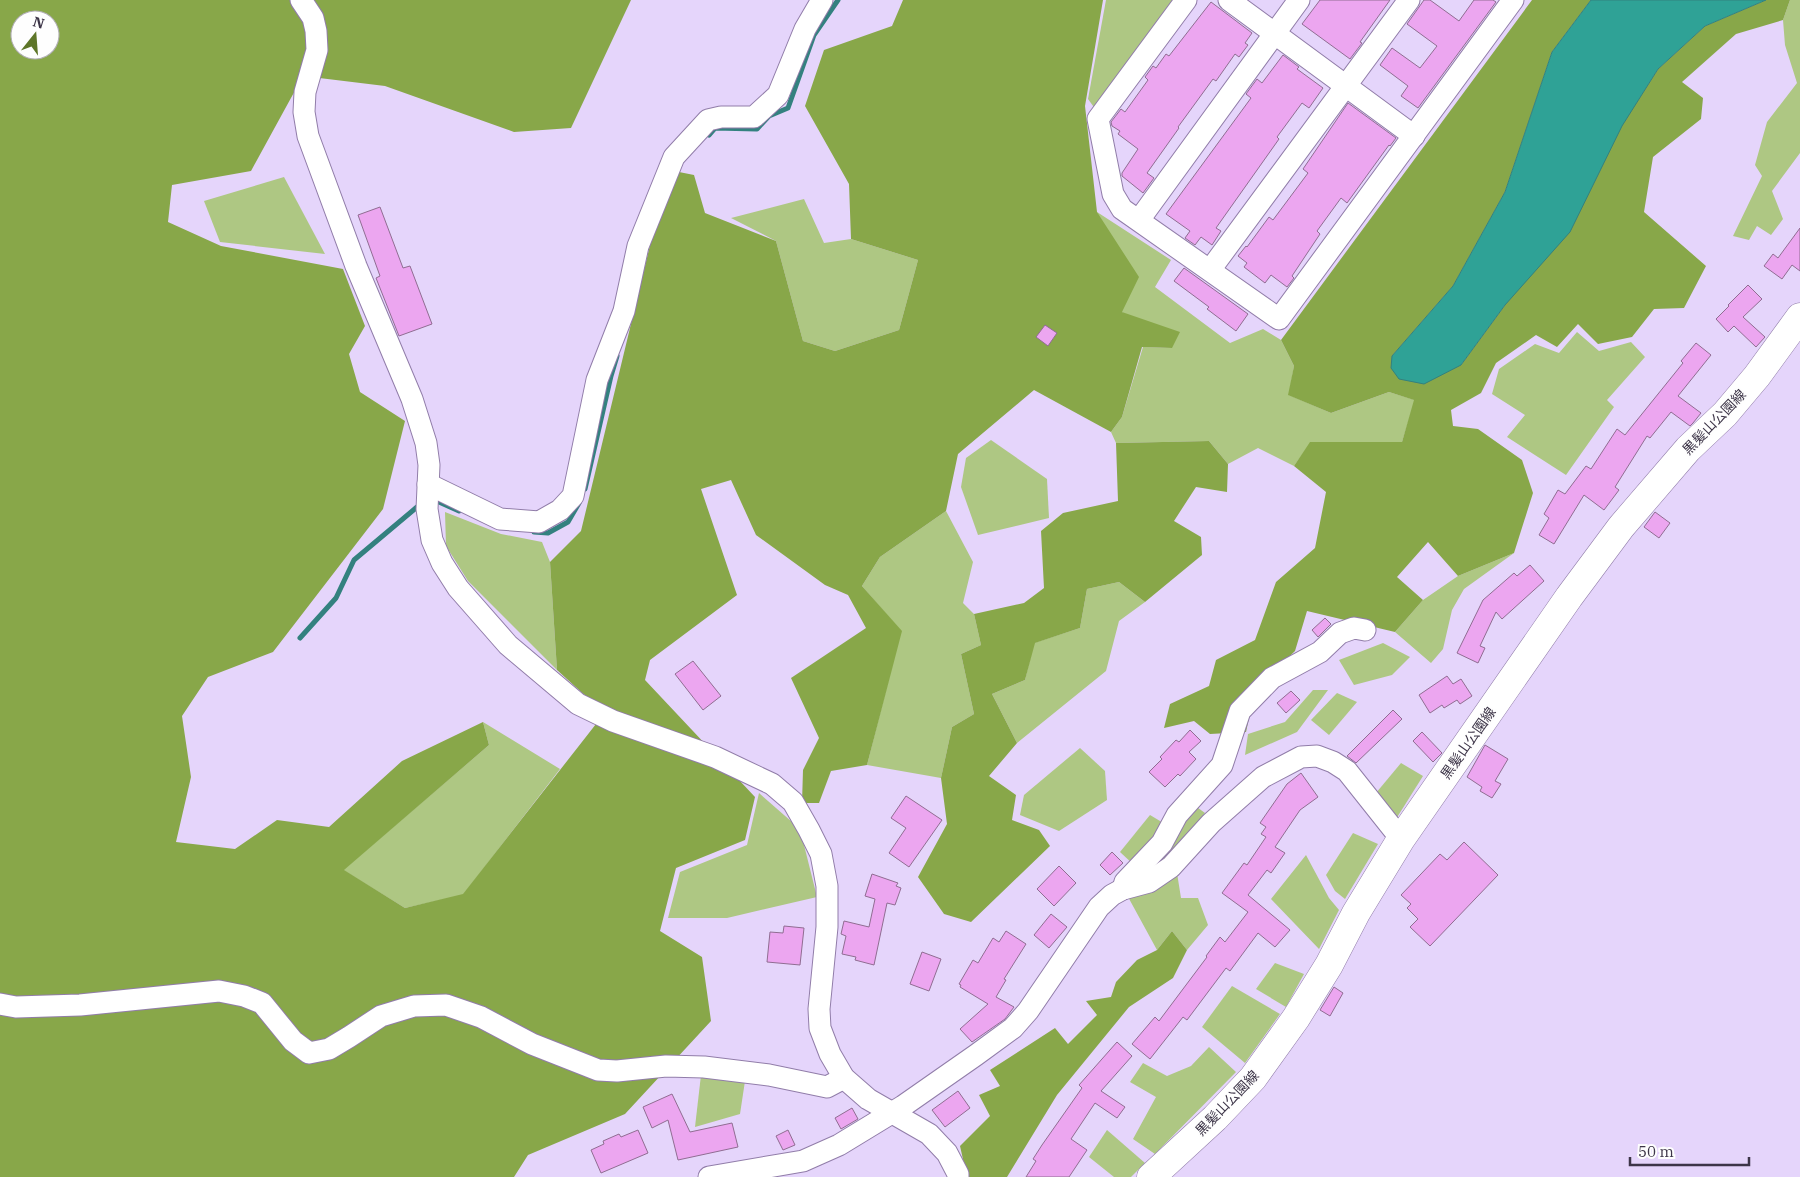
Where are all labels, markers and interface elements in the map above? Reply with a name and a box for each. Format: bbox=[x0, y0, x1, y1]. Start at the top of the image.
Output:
north arrow bbox=[10, 10, 60, 60]
text: N bbox=[31, 12, 47, 33]
street label: 黒髪山公園線 bbox=[1678, 386, 1750, 458]
street label: 黒髪山公園線 bbox=[1437, 703, 1499, 783]
street label: 黒髪山公園線 bbox=[1191, 1067, 1263, 1139]
scale bar bbox=[1630, 1134, 1749, 1166]
text: 50 m bbox=[1638, 1142, 1674, 1161]

